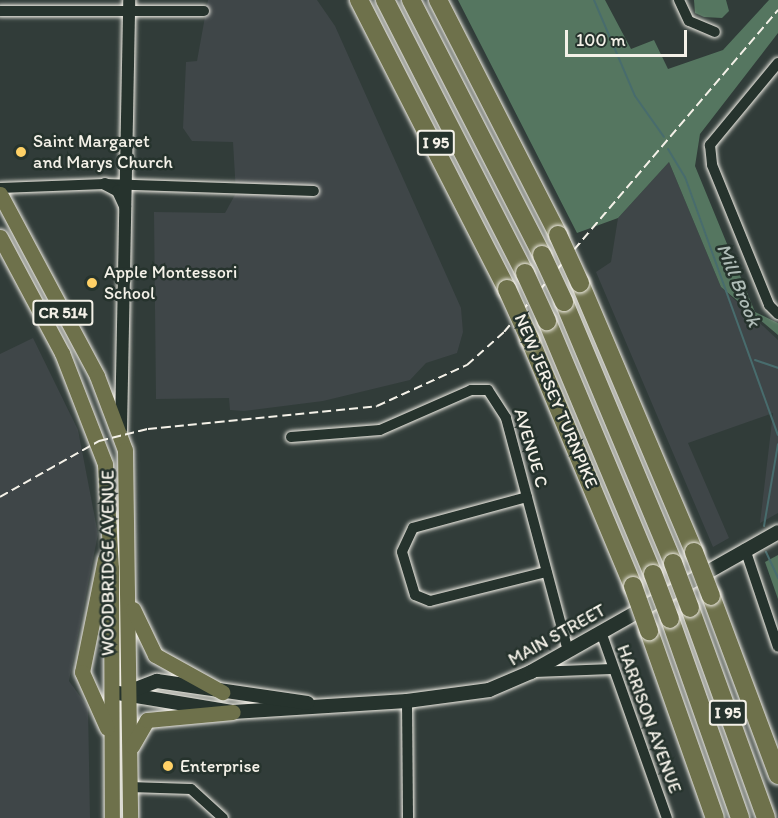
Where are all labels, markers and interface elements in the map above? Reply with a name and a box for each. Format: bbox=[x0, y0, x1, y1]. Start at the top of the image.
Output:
scale bar bbox=[568, 18, 690, 56]
text: 100 m bbox=[576, 29, 626, 51]
road number: I 95 bbox=[416, 130, 456, 156]
place label: Saint Margaret and Marys Church bbox=[33, 131, 174, 174]
marker: Saint Margaret and Marys Church bbox=[14, 145, 28, 159]
water label: Mill Brook bbox=[711, 240, 767, 330]
place label: Apple Montessori School bbox=[104, 262, 237, 304]
marker: Apple Montessori School bbox=[85, 276, 99, 290]
road number: CR 514 bbox=[32, 300, 94, 326]
street label: NEW JERSEY TURNPIKE bbox=[509, 310, 603, 492]
street label: AVENUE C bbox=[509, 406, 553, 490]
street label: WOODBRIDGE AVENUE bbox=[97, 470, 119, 656]
street label: MAIN STREET bbox=[505, 599, 609, 671]
street label: HARRISON AVENUE bbox=[612, 642, 686, 796]
road number: I 95 bbox=[708, 700, 748, 726]
place label: Enterprise bbox=[180, 755, 260, 777]
marker: Enterprise bbox=[161, 759, 175, 773]

